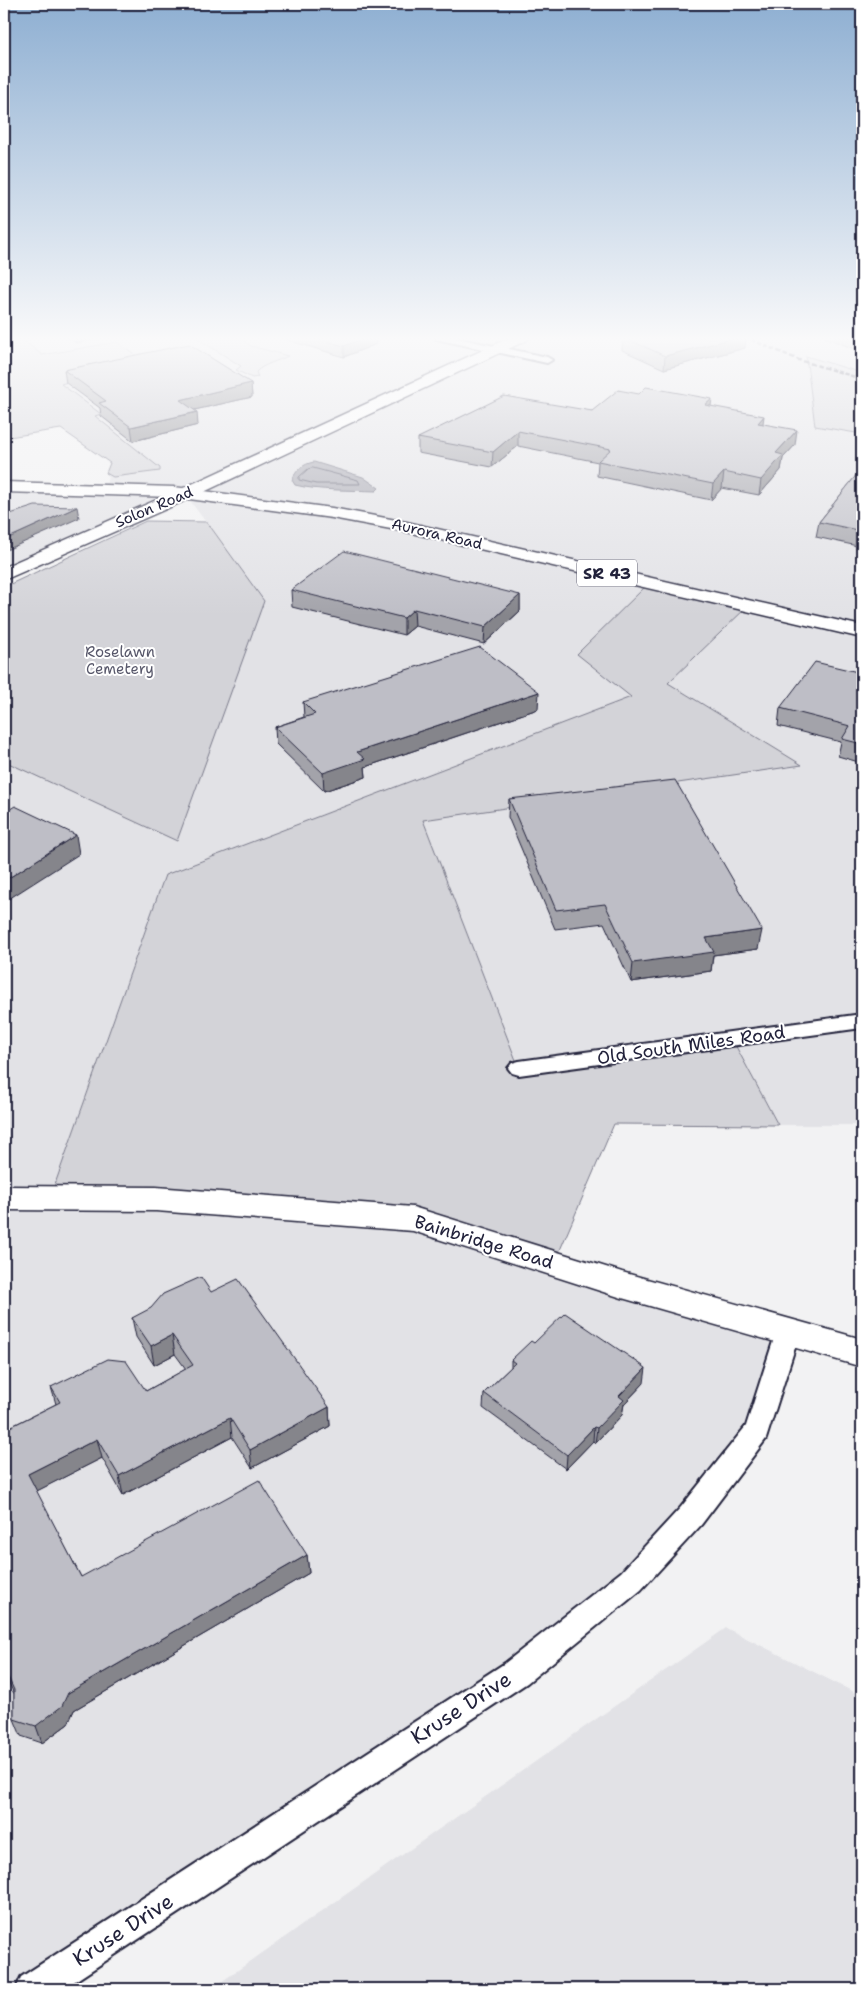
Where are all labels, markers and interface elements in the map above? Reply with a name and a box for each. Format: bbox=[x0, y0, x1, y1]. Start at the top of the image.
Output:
street label: Solon Road bbox=[112, 481, 196, 532]
street label: Aurora Road bbox=[390, 514, 485, 554]
road number: SR 43 bbox=[577, 560, 637, 586]
park label: Roselawn Cemetery bbox=[85, 642, 155, 679]
street label: Old South Miles Road bbox=[595, 1020, 787, 1070]
street label: Bainbridge Road bbox=[412, 1209, 556, 1275]
street label: Kruse Drive bbox=[405, 1665, 517, 1751]
street label: Kruse Drive bbox=[67, 1887, 179, 1973]

